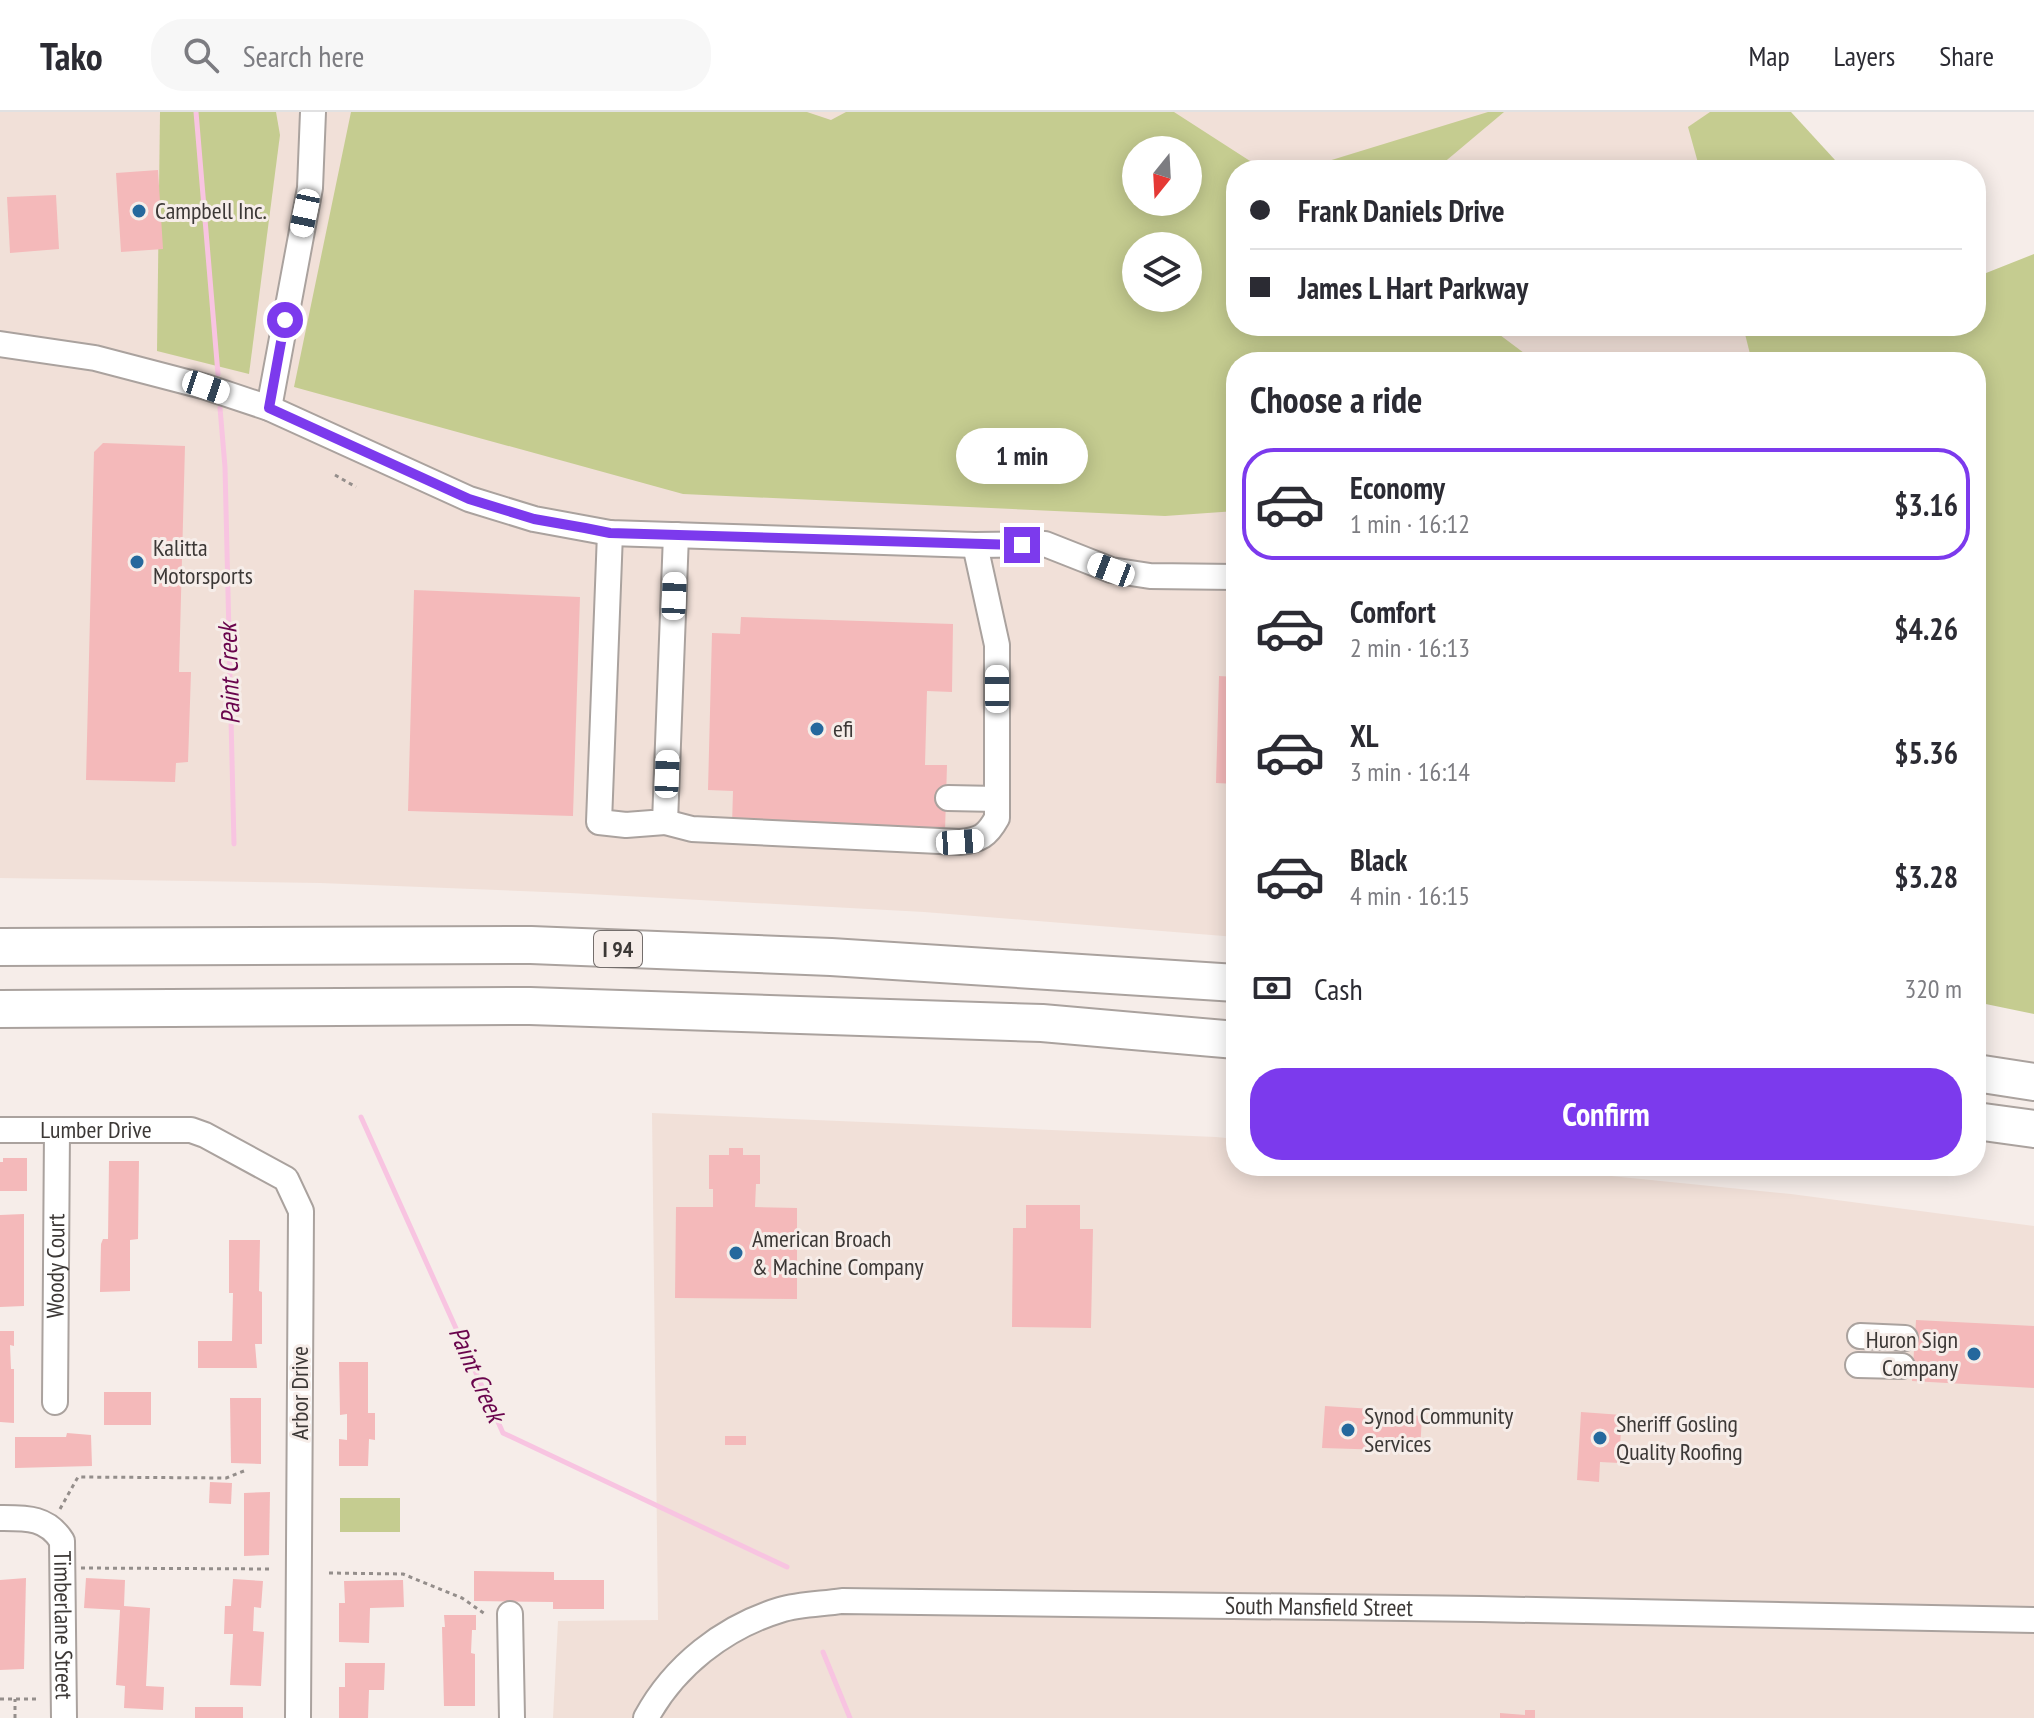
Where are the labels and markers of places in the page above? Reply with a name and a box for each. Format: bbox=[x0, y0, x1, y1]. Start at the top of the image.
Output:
place label: Campbell Inc. bbox=[155, 195, 267, 226]
marker: Campbell Inc. bbox=[130, 202, 148, 220]
place label: Kalitta Motorsports bbox=[153, 532, 253, 591]
marker: Kalitta Motorsports bbox=[128, 553, 146, 571]
place label: efi bbox=[833, 713, 853, 744]
marker: efi bbox=[808, 720, 826, 738]
place label: American Broach & Machine Company bbox=[752, 1223, 923, 1282]
marker: American Broach & Machine Company bbox=[727, 1244, 745, 1262]
place label: Huron Sign Company bbox=[1866, 1324, 1958, 1383]
marker: Huron Sign Company bbox=[1965, 1345, 1983, 1363]
place label: Synod Community Services bbox=[1364, 1400, 1513, 1459]
place label: Sheriff Gosling Quality Roofing bbox=[1616, 1408, 1743, 1467]
marker: Synod Community Services bbox=[1339, 1421, 1357, 1439]
marker: Sheriff Gosling Quality Roofing bbox=[1591, 1429, 1609, 1447]

